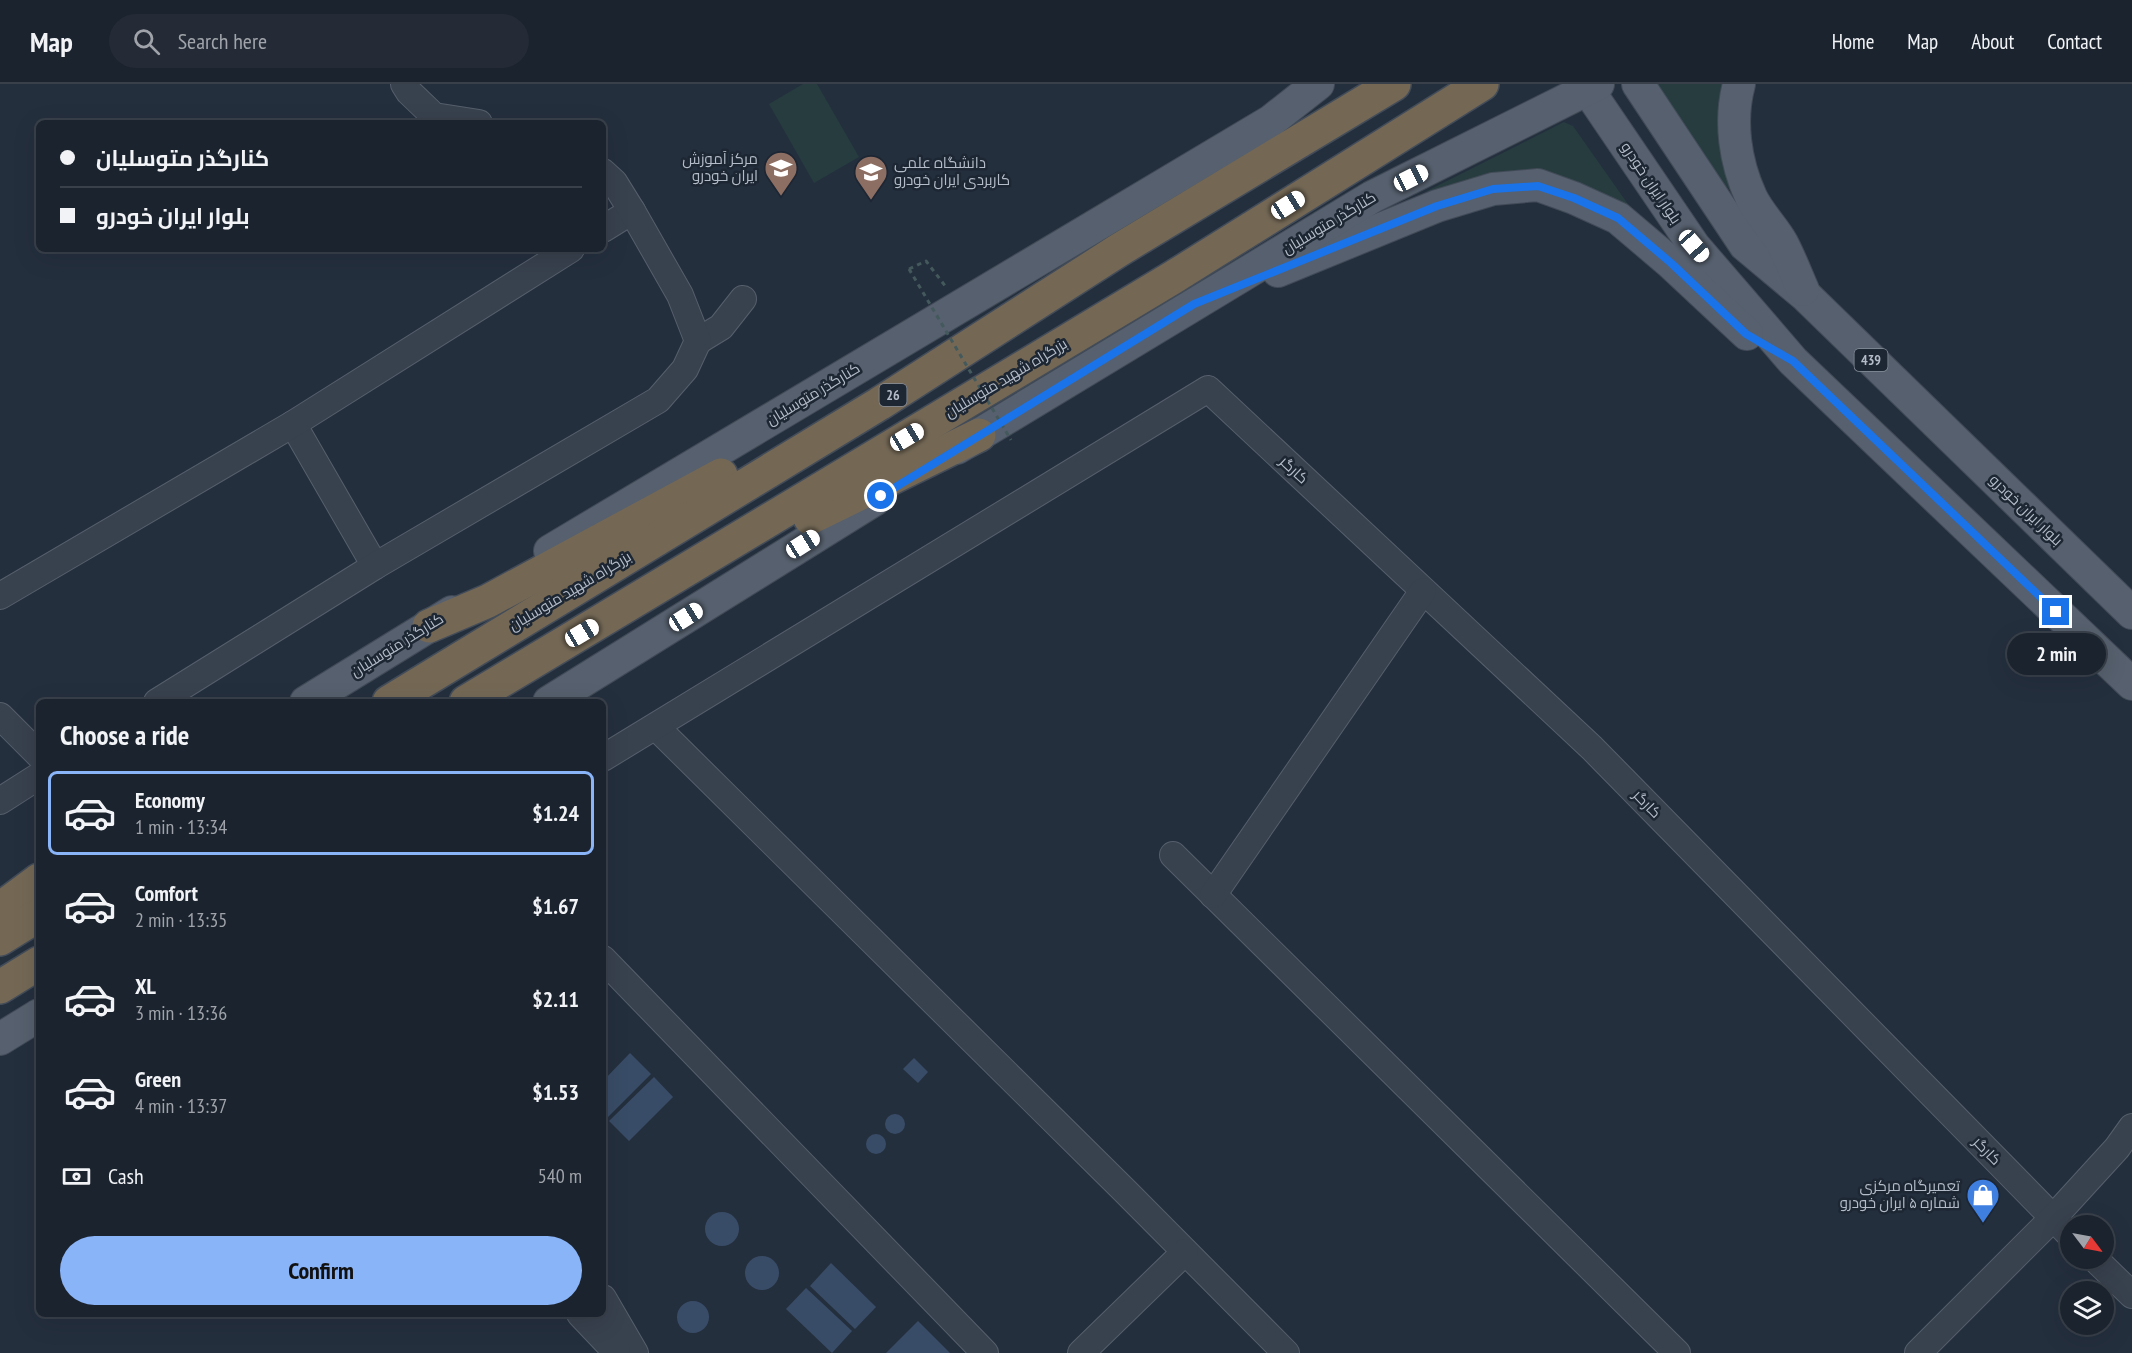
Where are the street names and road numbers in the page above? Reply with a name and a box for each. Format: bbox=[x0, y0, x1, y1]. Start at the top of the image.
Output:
street label: بلوار ایران خودرو bbox=[1616, 138, 1686, 228]
street label: کنارگذر متوسلیان bbox=[1278, 187, 1380, 259]
street label: بزرگراه شهید متوسلیان bbox=[941, 333, 1071, 423]
road number: 439 bbox=[1854, 349, 1888, 371]
street label: کنارگذر متوسلیان bbox=[762, 358, 864, 430]
road number: 26 bbox=[880, 384, 906, 406]
street label: کارگر bbox=[1275, 451, 1313, 488]
street label: بلوار ایران خودرو bbox=[1985, 470, 2067, 550]
street label: بزرگراه شهید متوسلیان bbox=[505, 546, 635, 636]
street label: کنارگذر متوسلیان bbox=[347, 608, 447, 682]
street label: کارگر bbox=[1629, 785, 1665, 822]
street label: کارگر bbox=[1969, 1132, 2005, 1169]

